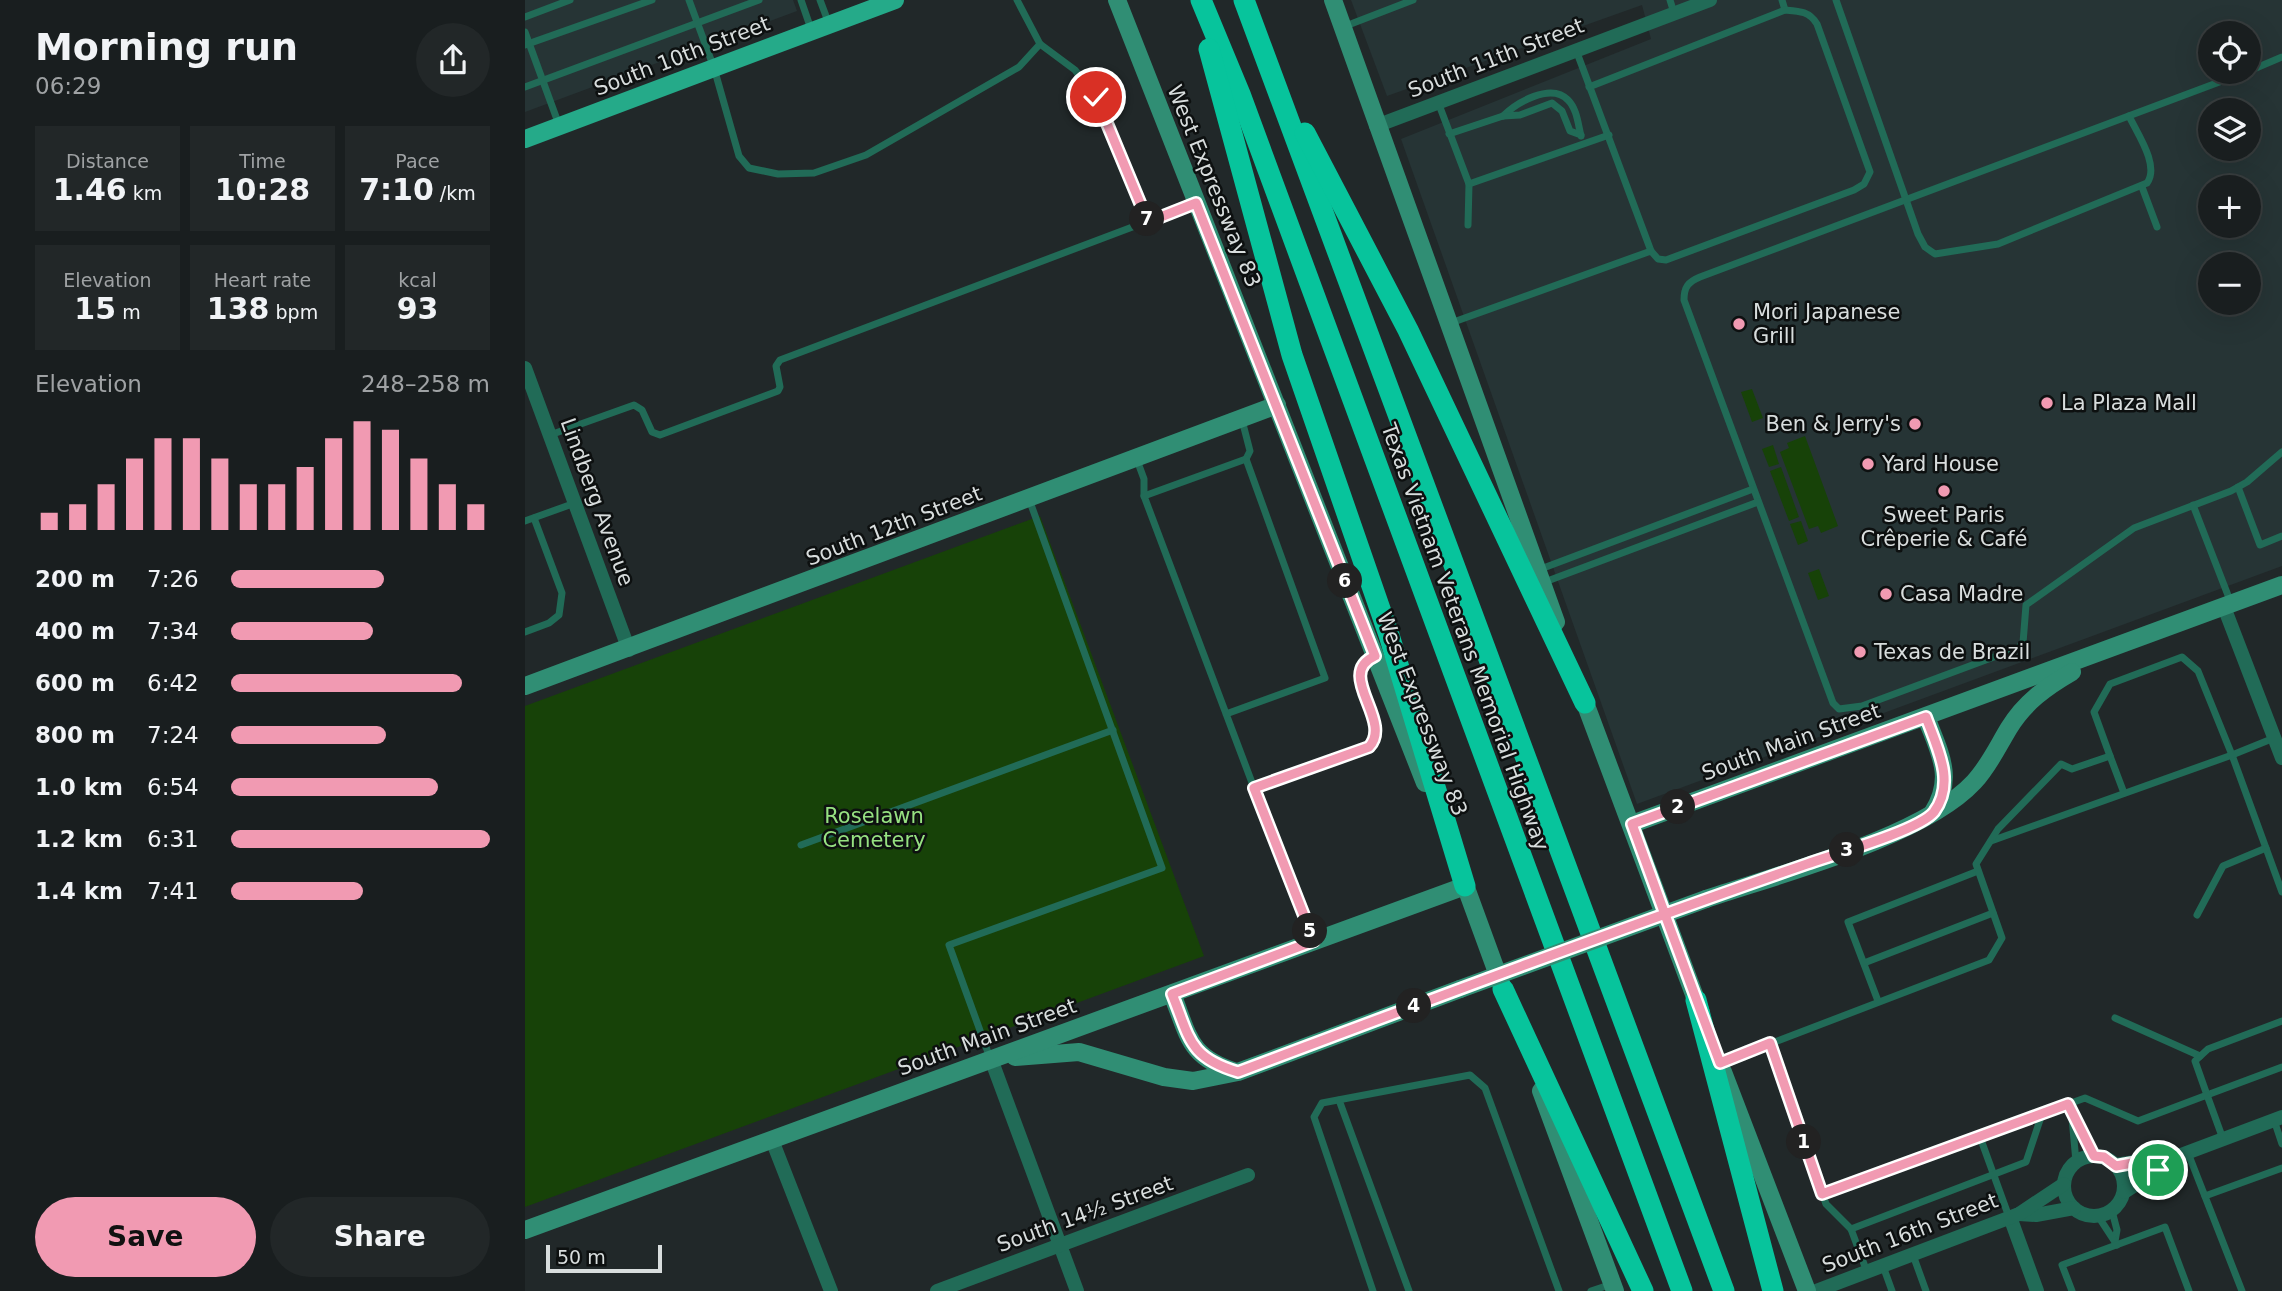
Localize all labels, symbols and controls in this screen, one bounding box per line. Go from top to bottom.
street label: South 10th Street [591,11,773,101]
street label: South 11th Street [1405,13,1587,103]
map controls [2198,21,2261,315]
button: locate [2198,21,2261,84]
button: share [416,23,490,97]
text: Morning run [35,25,298,69]
pin [1066,67,1126,127]
text: 06:29 [35,73,101,99]
icon: check [1077,78,1115,116]
street label: West Expressway 83 [1162,81,1266,291]
button: layers [2198,98,2261,161]
text: Distance [66,150,149,172]
text: Time [239,150,286,172]
text: Pace [395,150,440,172]
text: 1.46 [53,172,127,207]
text: 10:28 [215,172,310,207]
text: 7:10 [359,172,434,207]
button: + [2198,175,2261,238]
text: km [127,182,162,204]
text: /km [434,182,476,204]
pin: 7 [1129,202,1165,236]
text: 7 [1140,207,1153,229]
button: − [2198,252,2261,315]
text: Elevation [63,269,152,291]
text: Heart rate [214,269,311,291]
text: kcal [398,269,437,291]
text: 15 [74,291,116,326]
text: 138 [207,291,269,326]
text: 93 [397,291,438,326]
place label: Mori Japanese Grill [1753,300,1900,348]
text: m [116,301,141,323]
text: bpm [269,301,318,323]
marker: Mori Japanese Grill [1731,316,1747,332]
text: Elevation [35,371,142,397]
text: 248–258 m [361,371,490,397]
place label: La Plaza Mall [2061,391,2197,415]
marker: La Plaza Mall [2039,395,2055,411]
place label: Ben & Jerry's [1765,412,1901,436]
street label: Lindberg Avenue [556,415,638,589]
marker: Ben & Jerry's [1907,416,1923,432]
street label: Texas Vietnam Veterans Memorial Highway [1376,419,1554,854]
place label: Yard House [1881,452,1999,476]
marker: Yard House [1860,456,1876,472]
street label: South 12th Street [803,481,985,571]
marker: Sweet Paris Crêperie & Café [1936,483,1952,499]
place label: Sweet Paris Crêperie & Café [1861,503,2027,551]
pin: 6 [1327,564,1363,598]
text: 200 m [35,566,115,592]
text: 7:26 [147,566,199,592]
text: 6 [1338,569,1351,591]
place label: Casa Madre [1900,582,2023,606]
marker: Casa Madre [1878,586,1894,602]
street label: West Expressway 83 [1372,609,1472,819]
text: 400 m [35,618,115,644]
text: 7:34 [147,618,199,644]
place label: Texas de Brazil [1873,640,2030,664]
marker: Texas de Brazil [1852,644,1868,660]
text: 600 m [35,670,115,696]
text: 6:42 [147,670,199,696]
street label: South Main Street [1698,699,1884,785]
text: 800 m [35,722,115,748]
text: 7:24 [147,722,199,748]
text: 1.0 km [35,774,123,800]
text: 6:54 [147,774,199,800]
pin: 2 [1661,790,1695,824]
text: 2 [1671,795,1684,817]
park label: Roselawn Cemetery [822,804,926,852]
text: 1.2 km [35,826,123,852]
text: 6:31 [147,826,199,852]
pin: 3 [1829,832,1865,868]
text: 3 [1840,838,1853,860]
text: 1.4 km [35,878,123,904]
text: 7:41 [147,878,199,904]
pin: 5 [1293,914,1327,948]
text: 5 [1303,919,1316,941]
pin: 4 [1397,988,1431,1024]
street label: South Main Street [894,994,1080,1080]
text: 4 [1407,994,1420,1016]
pin: 1 [1787,1124,1821,1160]
text: 1 [1797,1130,1810,1152]
pin [2128,1140,2188,1200]
icon: arrive [2139,1151,2177,1189]
street label: South 14½ Street [994,1171,1176,1257]
street label: South 16th Street [1819,1188,2001,1278]
button: Save [35,1197,256,1277]
button: Share [270,1197,490,1277]
scale bar [546,1242,661,1274]
text: 50 m [557,1246,606,1268]

